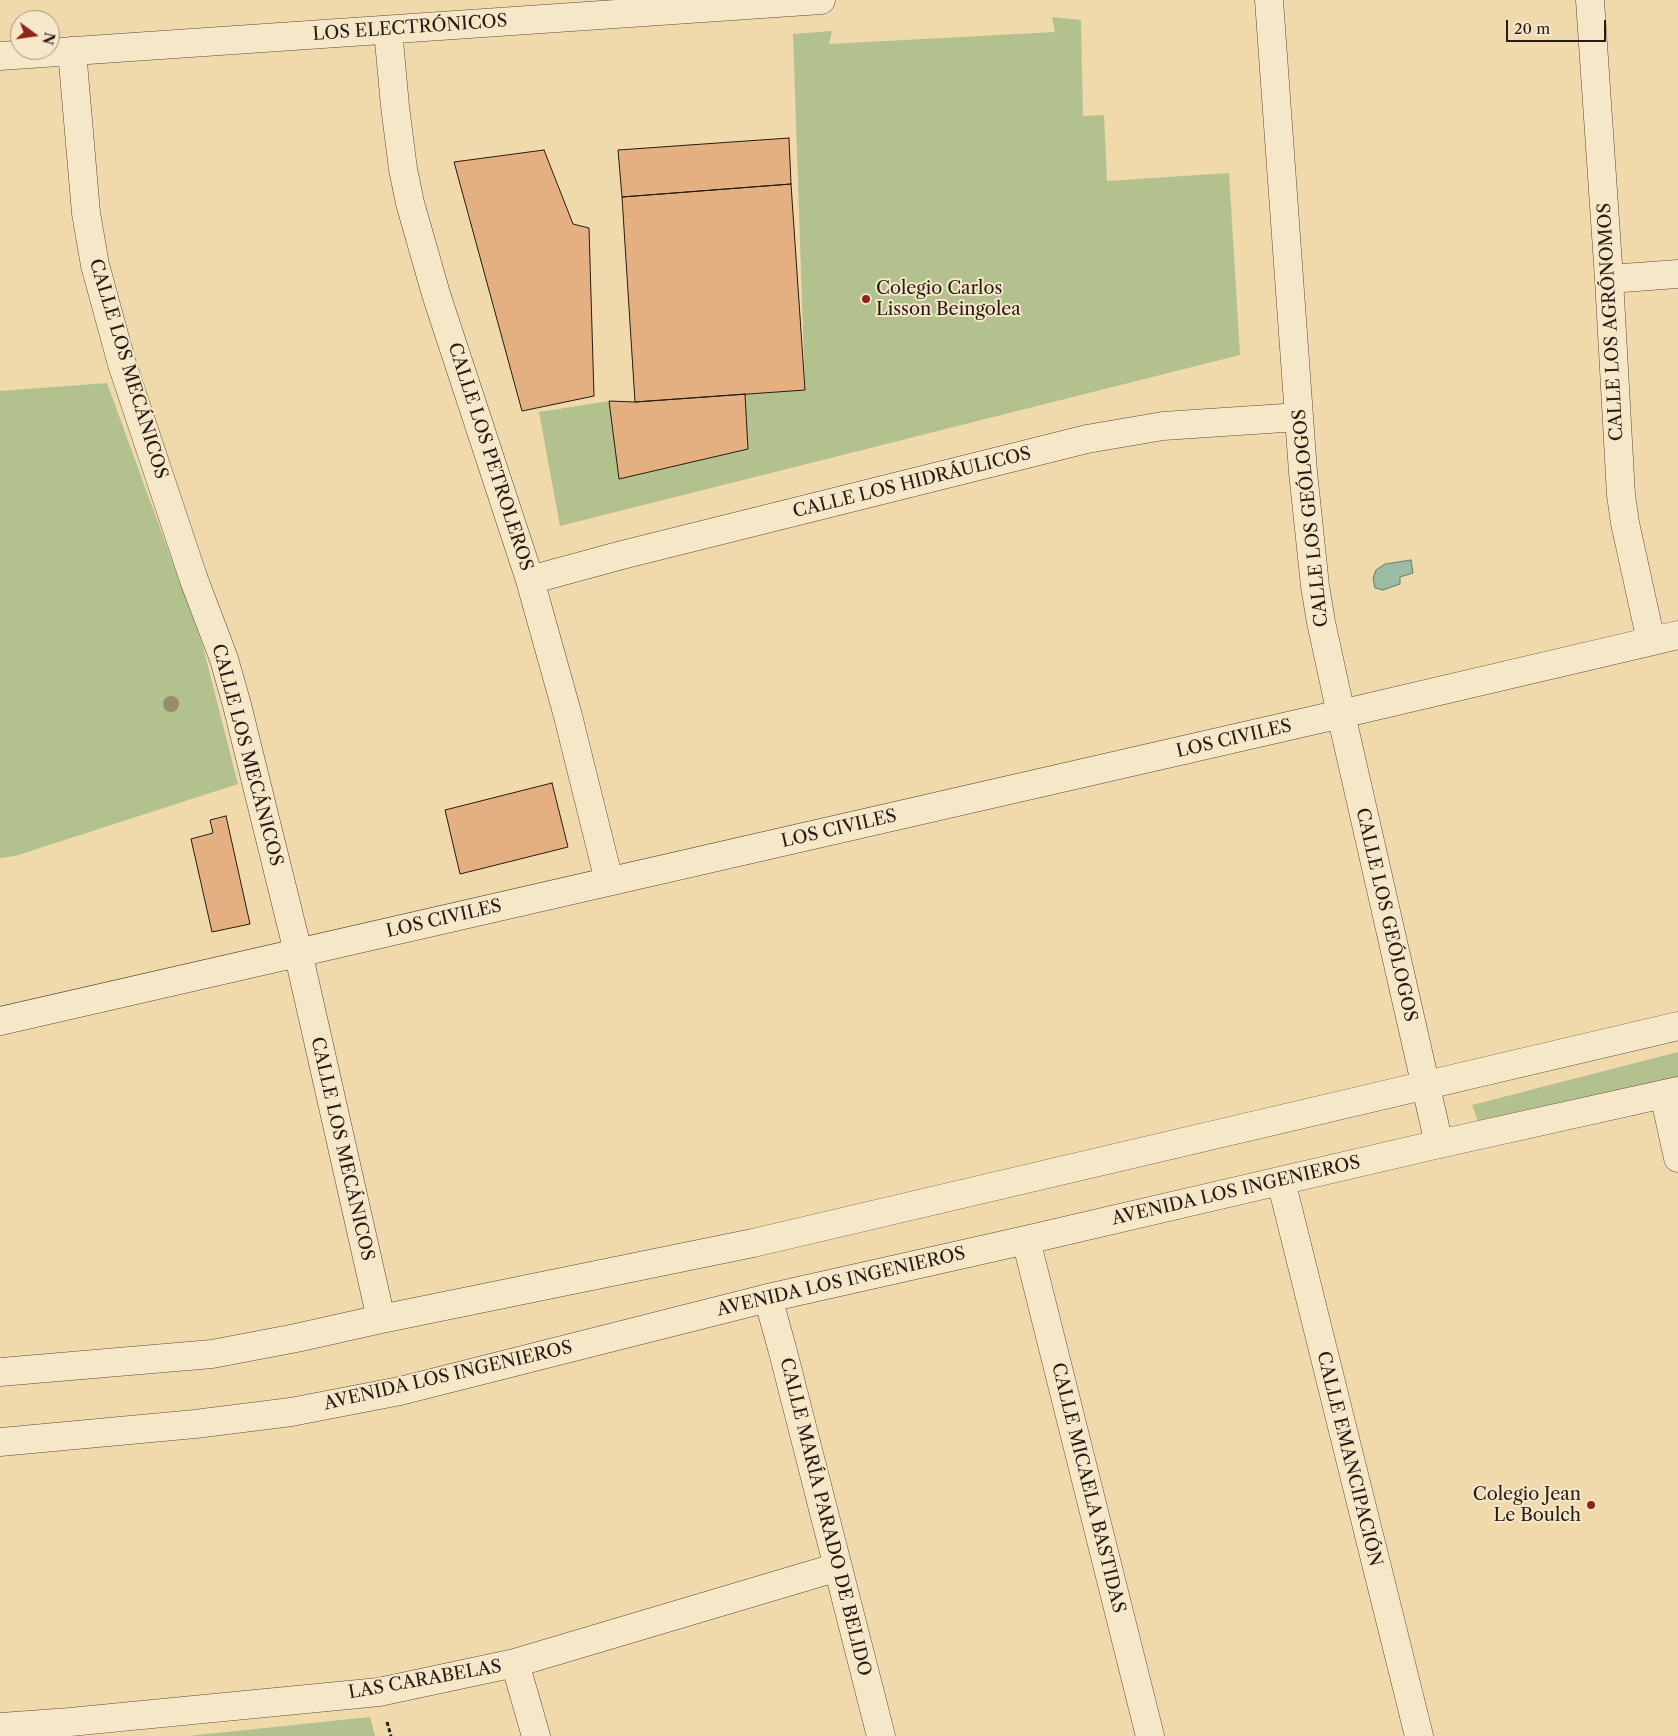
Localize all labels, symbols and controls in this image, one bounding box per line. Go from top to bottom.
north arrow [10,10,60,60]
street label: LOS ELECTRÓNICOS [312,10,508,46]
scale bar [1508,10,1608,42]
text: 20 m [1514,19,1550,38]
text: N [38,30,59,46]
street label: CALLE LOS AGRÓNOMOS [1594,202,1628,442]
street label: CALLE LOS MECÁNICOS [84,256,172,482]
place label: Colegio Carlos Lisson Beingolea [876,278,1021,320]
marker: Colegio Carlos Lisson Beingolea [860,293,872,305]
street label: CALLE LOS PETROLEROS [443,340,537,574]
street label: CALLE LOS GEÓLOGOS [1289,408,1333,628]
street label: CALLE LOS HIDRÁULICOS [791,443,1033,523]
street label: CALLE LOS MECÁNICOS [207,641,287,869]
street label: LOS CIVILES [1174,715,1294,763]
street label: LOS CIVILES [779,805,899,853]
street label: CALLE LOS GEÓLOGOS [1351,806,1421,1024]
street label: LOS CIVILES [384,895,504,943]
street label: CALLE LOS MECÁNICOS [306,1035,378,1263]
street label: AVENIDA LOS INGENIEROS [1110,1152,1362,1230]
street label: AVENIDA LOS INGENIEROS [715,1243,967,1321]
street label: AVENIDA LOS INGENIEROS [322,1337,574,1415]
street label: CALLE EMANCIPACIÓN [1312,1349,1386,1569]
street label: CALLE MARÍA PARADO DE BELIDO [775,1356,875,1678]
street label: CALLE MICAELA BASTIDAS [1046,1361,1130,1615]
place label: Colegio Jean Le Boulch [1473,1484,1581,1526]
marker: Colegio Jean Le Boulch [1585,1499,1597,1511]
street label: LAS CARABELAS [347,1656,503,1704]

